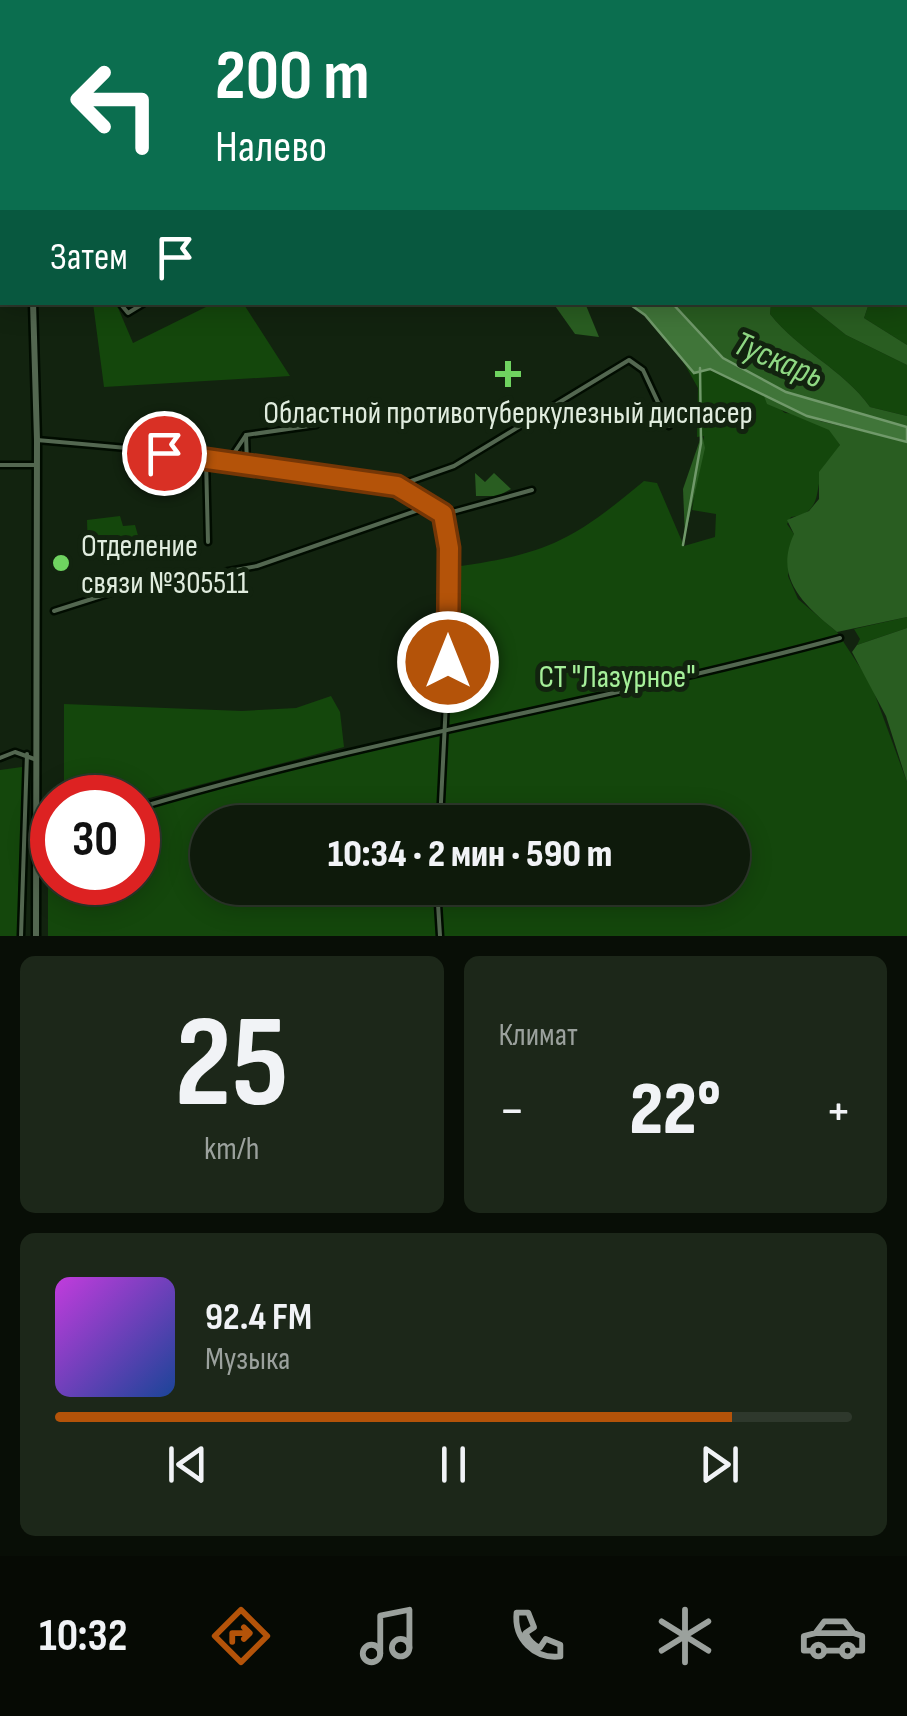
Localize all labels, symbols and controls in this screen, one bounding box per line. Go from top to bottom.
text: 200 m [215,35,370,119]
icon: left [50,40,180,170]
text: Налево [215,120,327,175]
icon: arrive [148,230,203,285]
text: Затем [50,235,128,280]
water label: Тускарь [727,322,830,398]
marker: Областной противотуберкулезный диспасер [495,361,521,387]
place label: Областной противотуберкулезный диспасер [263,394,753,433]
pin [122,411,207,496]
icon: arrive [137,426,192,481]
place label: Отделение связи №305511 [81,527,249,603]
marker: Отделение связи №305511 [50,552,72,574]
position arrow [396,610,500,714]
park label: СТ "Лазурное" [538,658,696,697]
speed limit sign: 30 [30,775,160,905]
text: 10:34 · 2 мин · 590 m [328,832,612,877]
text: 25 [175,987,289,1143]
text: Климат [499,1016,578,1055]
text: 22° [629,1065,721,1156]
text: − [499,1078,525,1145]
text: + [825,1078,852,1145]
text: km/h [204,1130,259,1169]
text: 92.4 FM [205,1295,312,1340]
text: Музыка [205,1340,290,1379]
icon: previous [160,1437,215,1492]
icon: pause [426,1437,481,1492]
icon: next [692,1437,747,1492]
icon: directions [206,1601,276,1671]
icon: music [354,1601,424,1671]
icon: phone [502,1601,572,1671]
icon: climate [650,1601,720,1671]
icon: car [798,1601,868,1671]
text: 10:32 [39,1609,127,1664]

